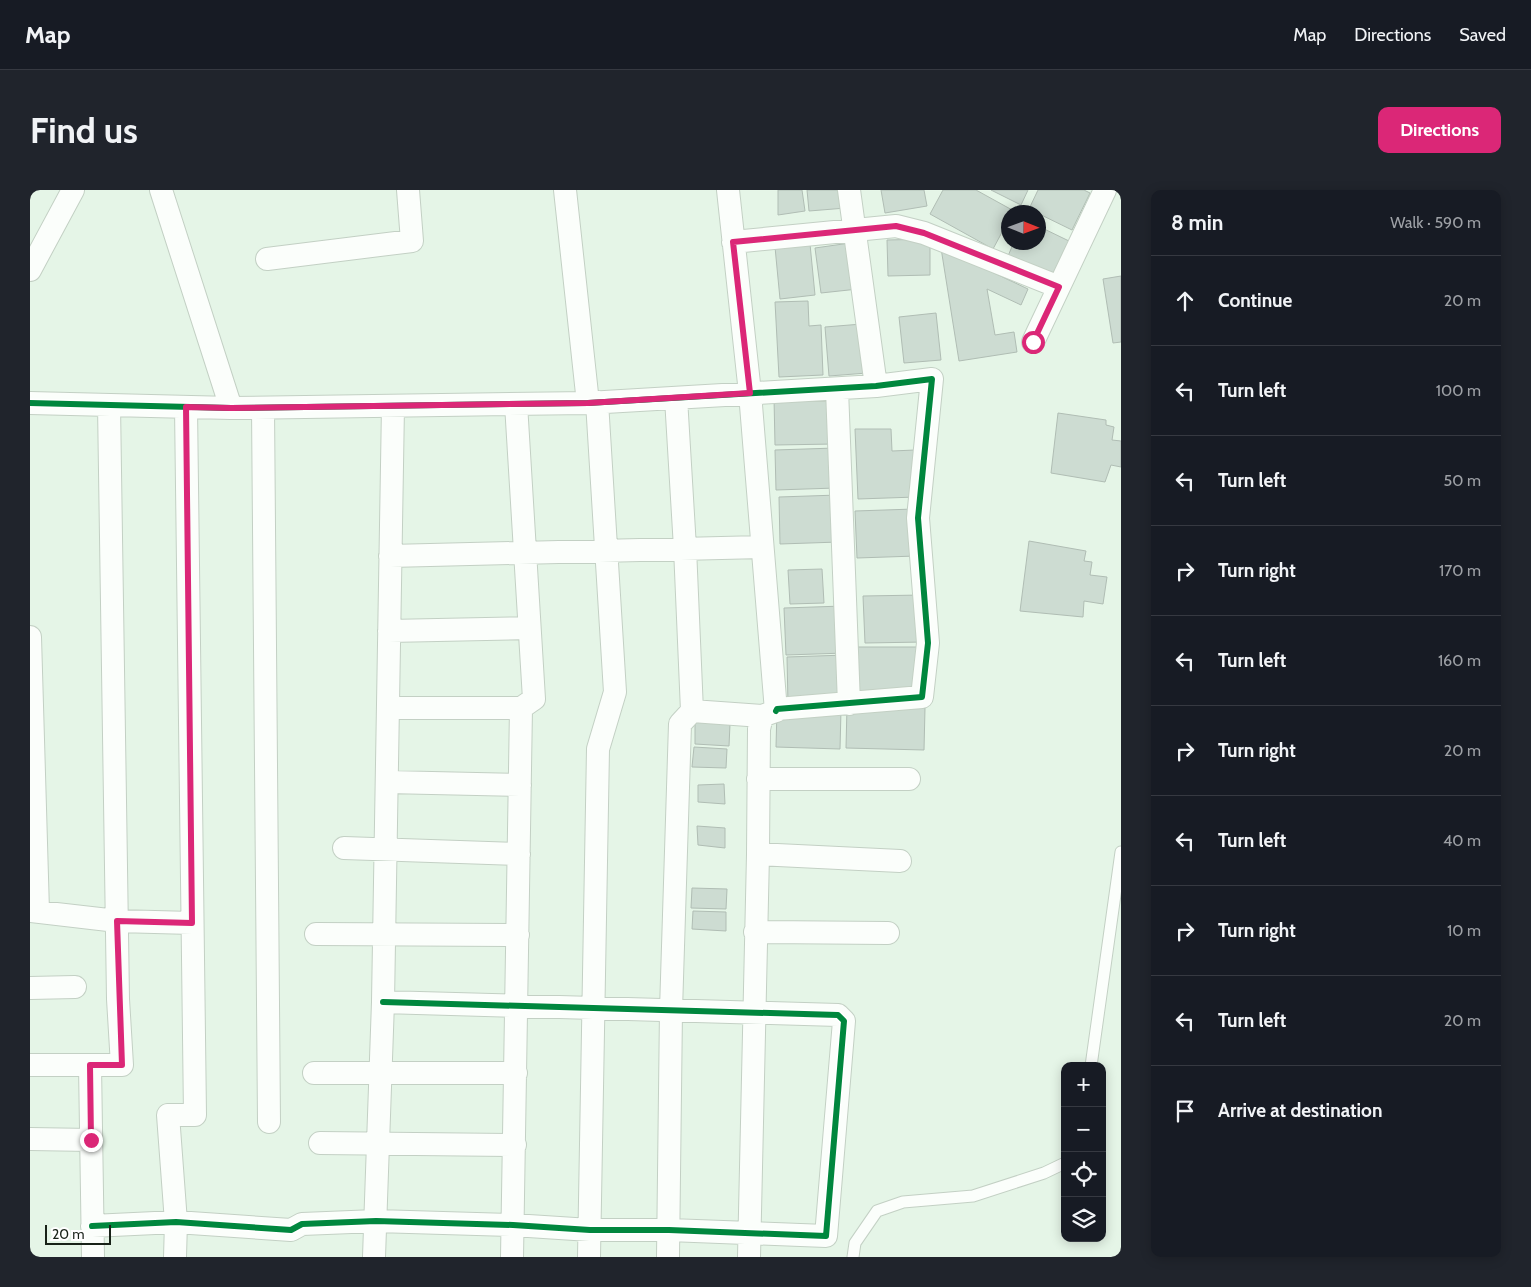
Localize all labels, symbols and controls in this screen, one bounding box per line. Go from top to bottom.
text: Map [25,20,71,49]
text: Map [1293,24,1326,46]
text: Directions [1354,24,1431,46]
text: Saved [1459,24,1506,46]
button: Directions [1378,107,1501,153]
text: Find us [30,109,138,152]
north arrow [1001,205,1046,250]
text: 8 min [1171,210,1223,235]
text: Walk · 590 m [1390,213,1481,232]
icon: ahead [1171,287,1199,315]
text: Continue [1218,289,1292,312]
text: 20 m [1444,291,1481,310]
route start [1022,331,1045,354]
icon: left [1171,377,1199,405]
text: Turn left [1218,379,1286,402]
text: 100 m [1436,381,1481,400]
icon: left [1171,467,1199,495]
text: Turn left [1218,469,1286,492]
text: 50 m [1444,471,1481,490]
icon: right [1171,557,1199,585]
text: Turn right [1218,559,1296,582]
text: 170 m [1439,561,1481,580]
icon: left [1171,647,1199,675]
text: Turn left [1218,649,1286,672]
text: 160 m [1438,651,1481,670]
icon: right [1171,737,1199,765]
text: Turn right [1218,739,1296,762]
text: 20 m [1444,741,1481,760]
icon: left [1171,827,1199,855]
text: Turn left [1218,829,1286,852]
text: 40 m [1443,831,1481,850]
icon: right [1171,917,1199,945]
text: Turn right [1218,919,1296,942]
text: 10 m [1447,921,1481,940]
icon: left [1171,1007,1199,1035]
text: Turn left [1218,1009,1286,1032]
text: 20 m [1444,1011,1481,1030]
map controls [1061,1062,1106,1242]
button: + [1061,1062,1106,1107]
icon: arrive [1171,1097,1199,1125]
text: Arrive at destination [1218,1099,1382,1122]
button: − [1061,1107,1106,1152]
route end [80,1129,103,1152]
button: locate [1061,1152,1106,1197]
button: layers [1061,1197,1106,1242]
scale bar [45,1222,111,1245]
text: 20 m [52,1225,85,1243]

